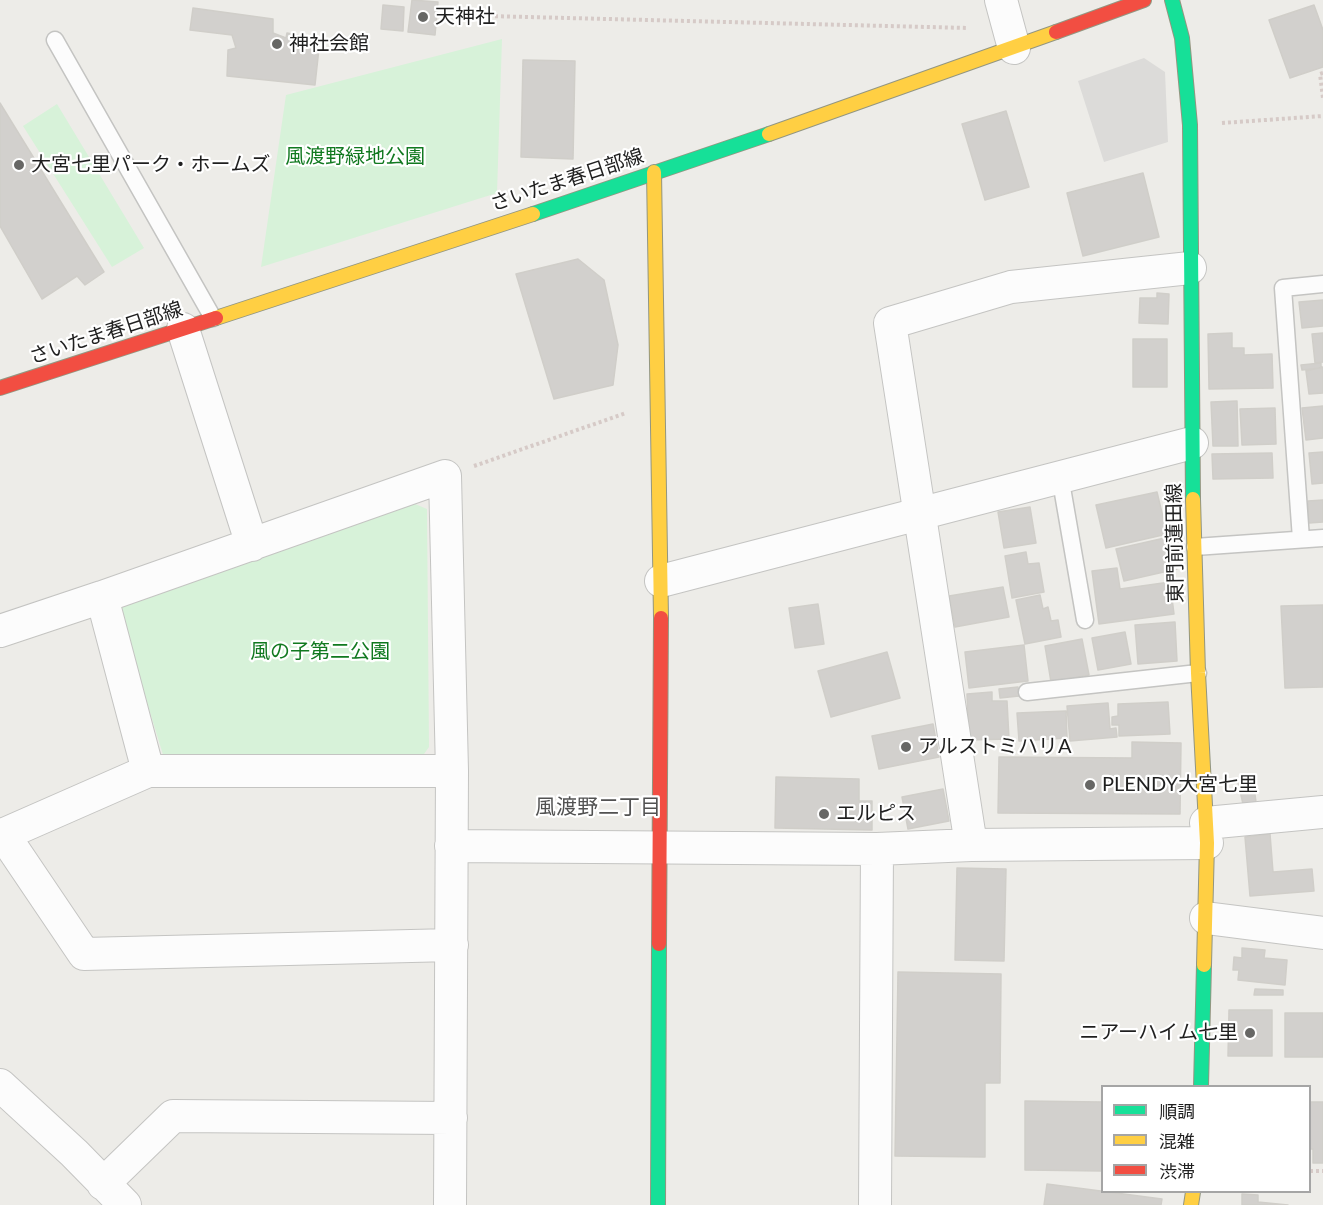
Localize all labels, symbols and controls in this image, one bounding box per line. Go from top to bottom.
place label: 天神社 [435,5,495,29]
marker: 天神社 [416,10,430,24]
place label: 神社会館 [289,32,369,56]
marker: 神社会館 [270,37,284,51]
street label: さいたま春日部線 [487,144,647,216]
park label: 風渡野緑地公園 [285,145,425,169]
place label: 大宮七里パーク・ホームズ [31,153,271,177]
marker: 大宮七里パーク・ホームズ [12,158,26,172]
street label: さいたま春日部線 [26,297,186,369]
street label: 東門前蓮田線 [1162,483,1188,603]
park label: 風の子第二公園 [250,640,390,664]
place label: アルストミハリA [918,735,1072,759]
marker: アルストミハリA [899,740,913,754]
place label: PLENDY大宮七里 [1102,773,1258,797]
marker: PLENDY大宮七里 [1083,778,1097,792]
district label: 風渡野二丁目 [535,794,661,820]
place label: エルピス [836,802,916,826]
marker: エルピス [817,807,831,821]
place label: ニアーハイム七里 [1079,1021,1238,1045]
marker: ニアーハイム七里 [1243,1026,1257,1040]
legend [1101,1085,1311,1193]
text: 順調 [1159,1100,1195,1122]
text: 混雑 [1159,1130,1195,1152]
text: 渋滞 [1159,1160,1195,1182]

